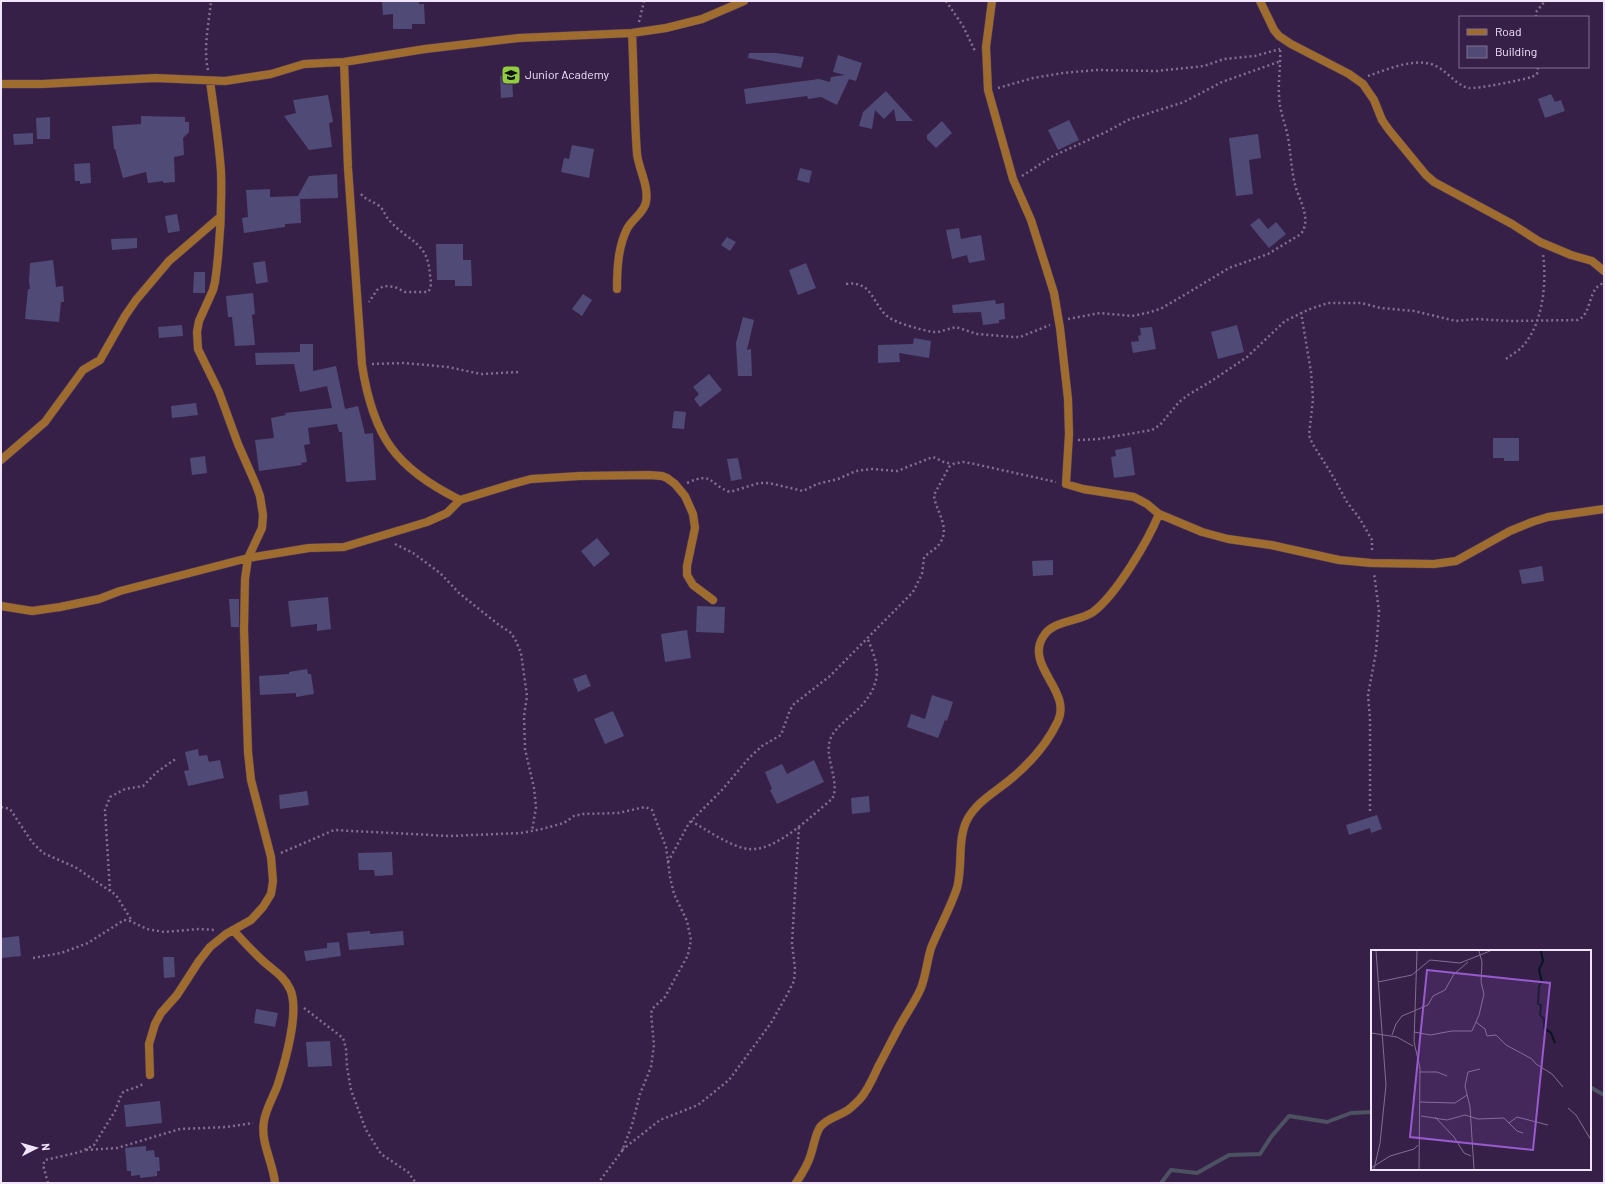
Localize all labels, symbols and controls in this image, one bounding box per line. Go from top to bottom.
legend [1459,16,1589,68]
text: Road [1495,24,1522,38]
text: Building [1495,44,1537,58]
school or university icon: Junior Academy [500,64,522,86]
place label: Junior Academy [525,67,609,81]
inset map [1371,950,1591,1170]
north arrow [16,1128,56,1168]
text: N [40,1143,53,1151]

